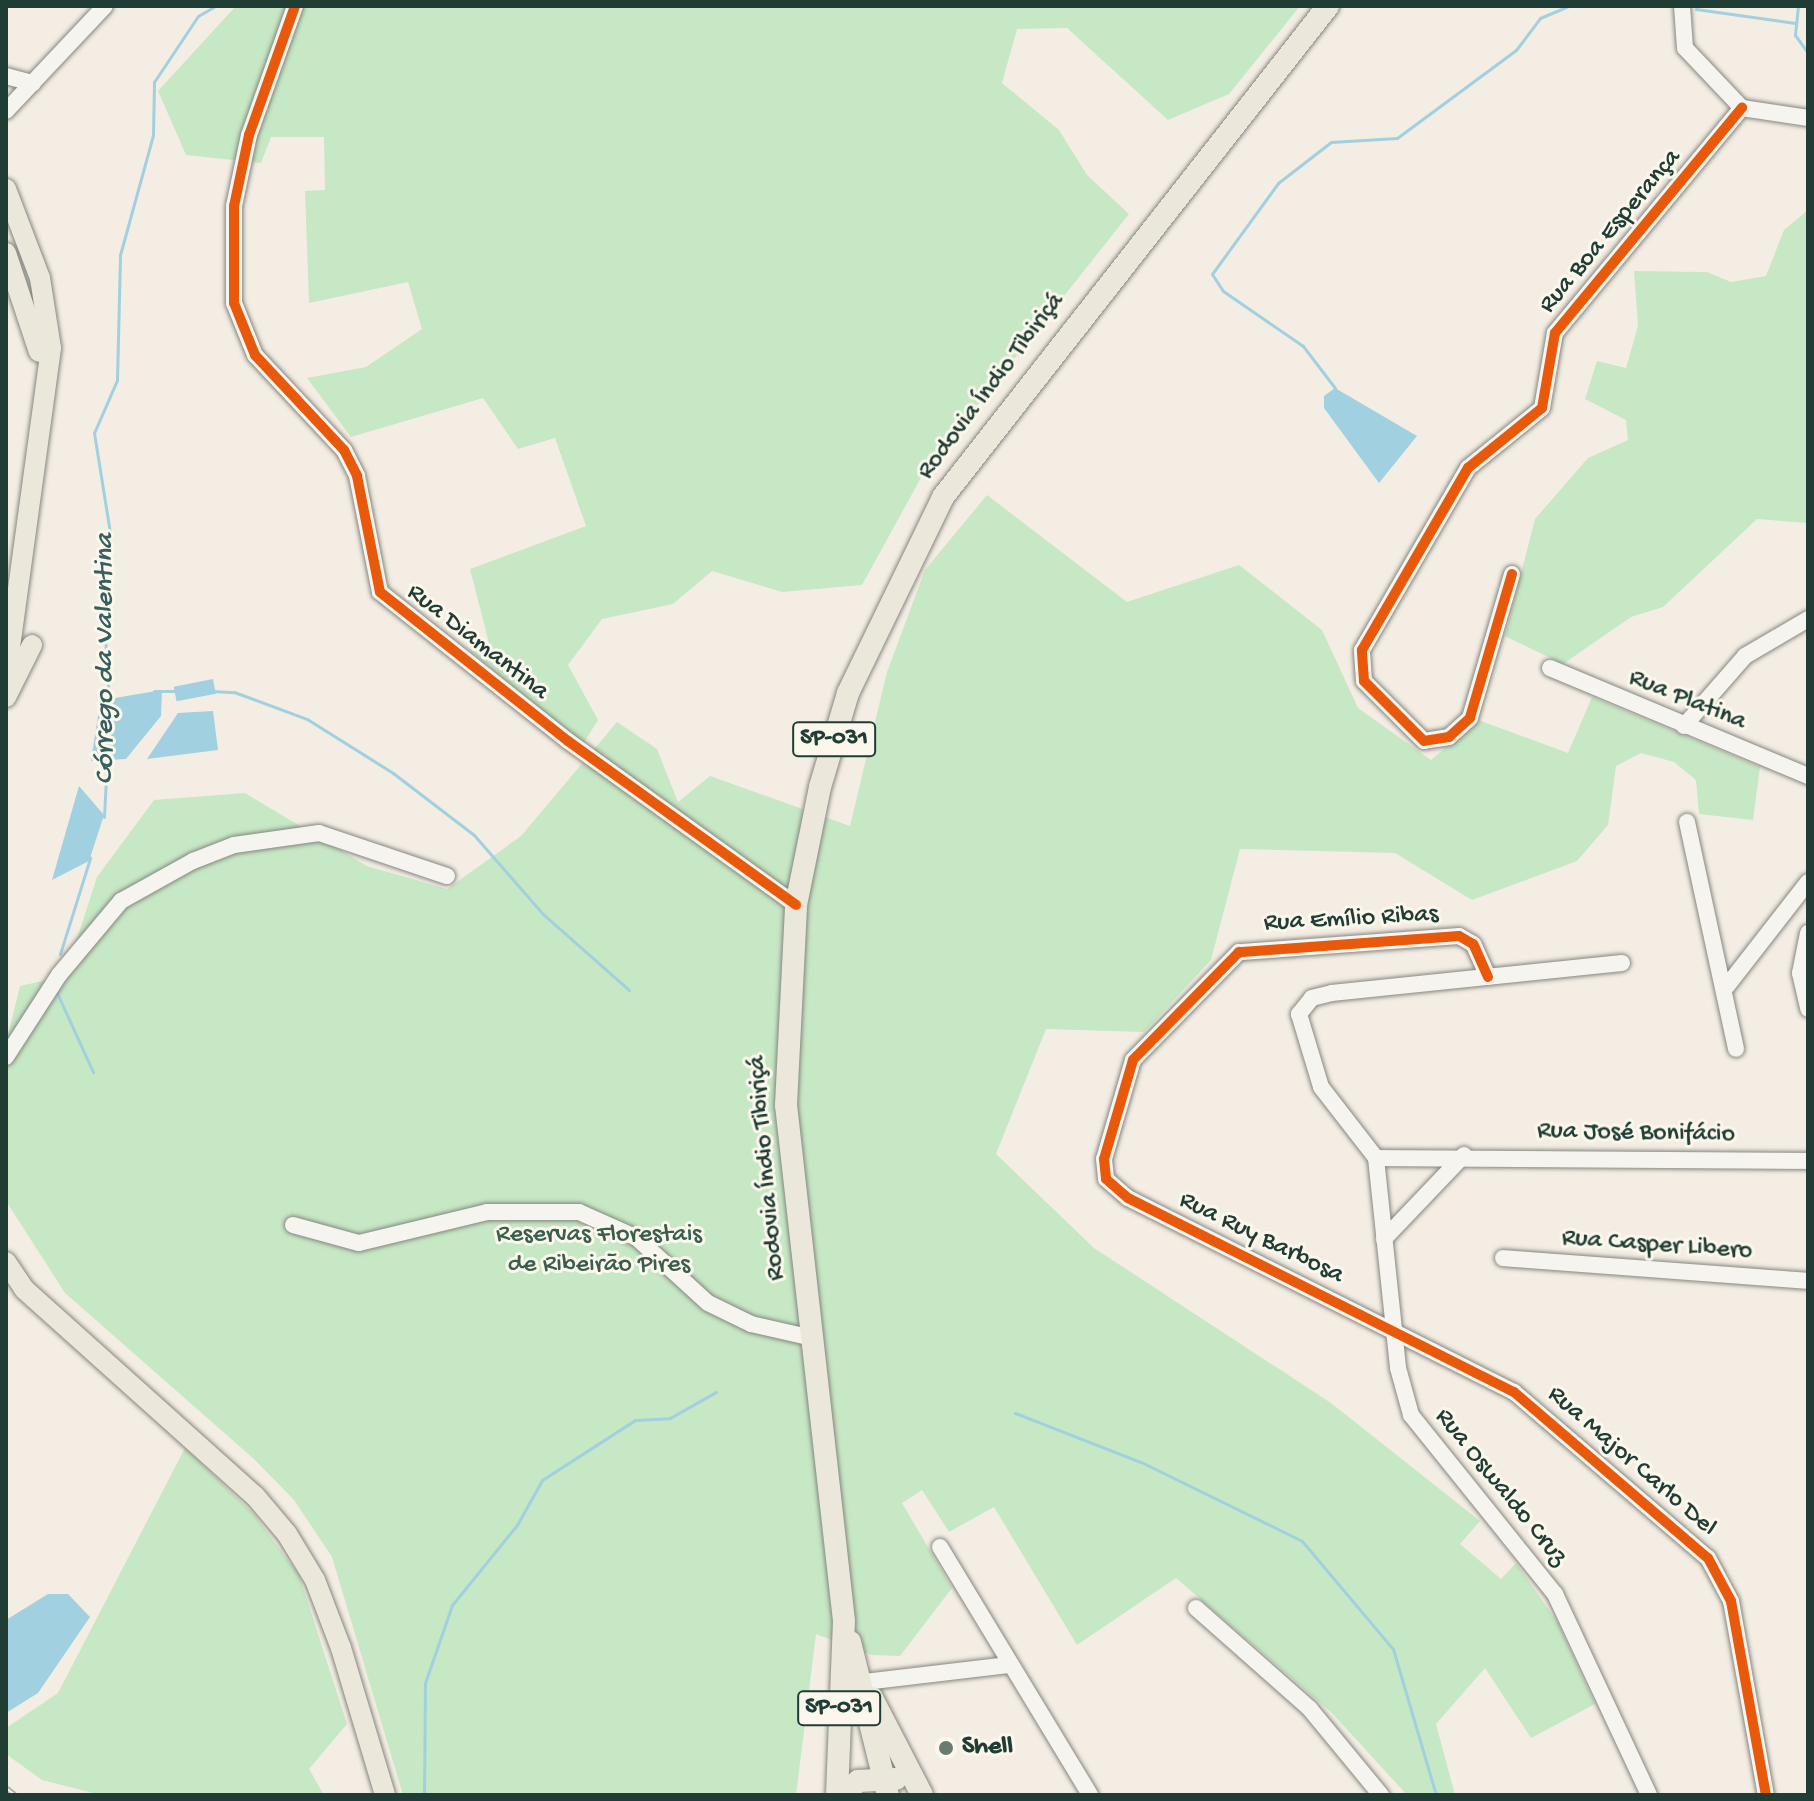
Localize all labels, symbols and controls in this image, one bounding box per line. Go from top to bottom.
street label: Rua Boa Esperança [1533,143,1689,321]
street label: Rodovia Índio Tibiriçá [912,287,1072,487]
water label: Córrego da Valentina [89,533,123,785]
street label: Rua Diamantina [400,578,554,708]
street label: Rua Platina [1624,663,1750,739]
road number: SP-031 [792,719,876,759]
street label: Rua Emílio Ribas [1263,900,1439,940]
street label: Rodovia Índio Tibiriçá [743,1054,793,1282]
street label: Rua José Bonifácio [1537,1117,1735,1151]
street label: Rua Ruy Barbosa [1174,1186,1348,1292]
park label: Reservas Florestais de Ribeirão Pires [496,1220,702,1282]
street label: Rua Casper Libero [1561,1224,1753,1268]
street label: Rua Major Carlo Del [1540,1380,1722,1544]
street label: Rua Oswaldo Cruz [1427,1403,1573,1573]
road number: SP-031 [797,1688,881,1728]
place label: Shell [962,1732,1013,1764]
marker: Shell [937,1739,955,1757]

